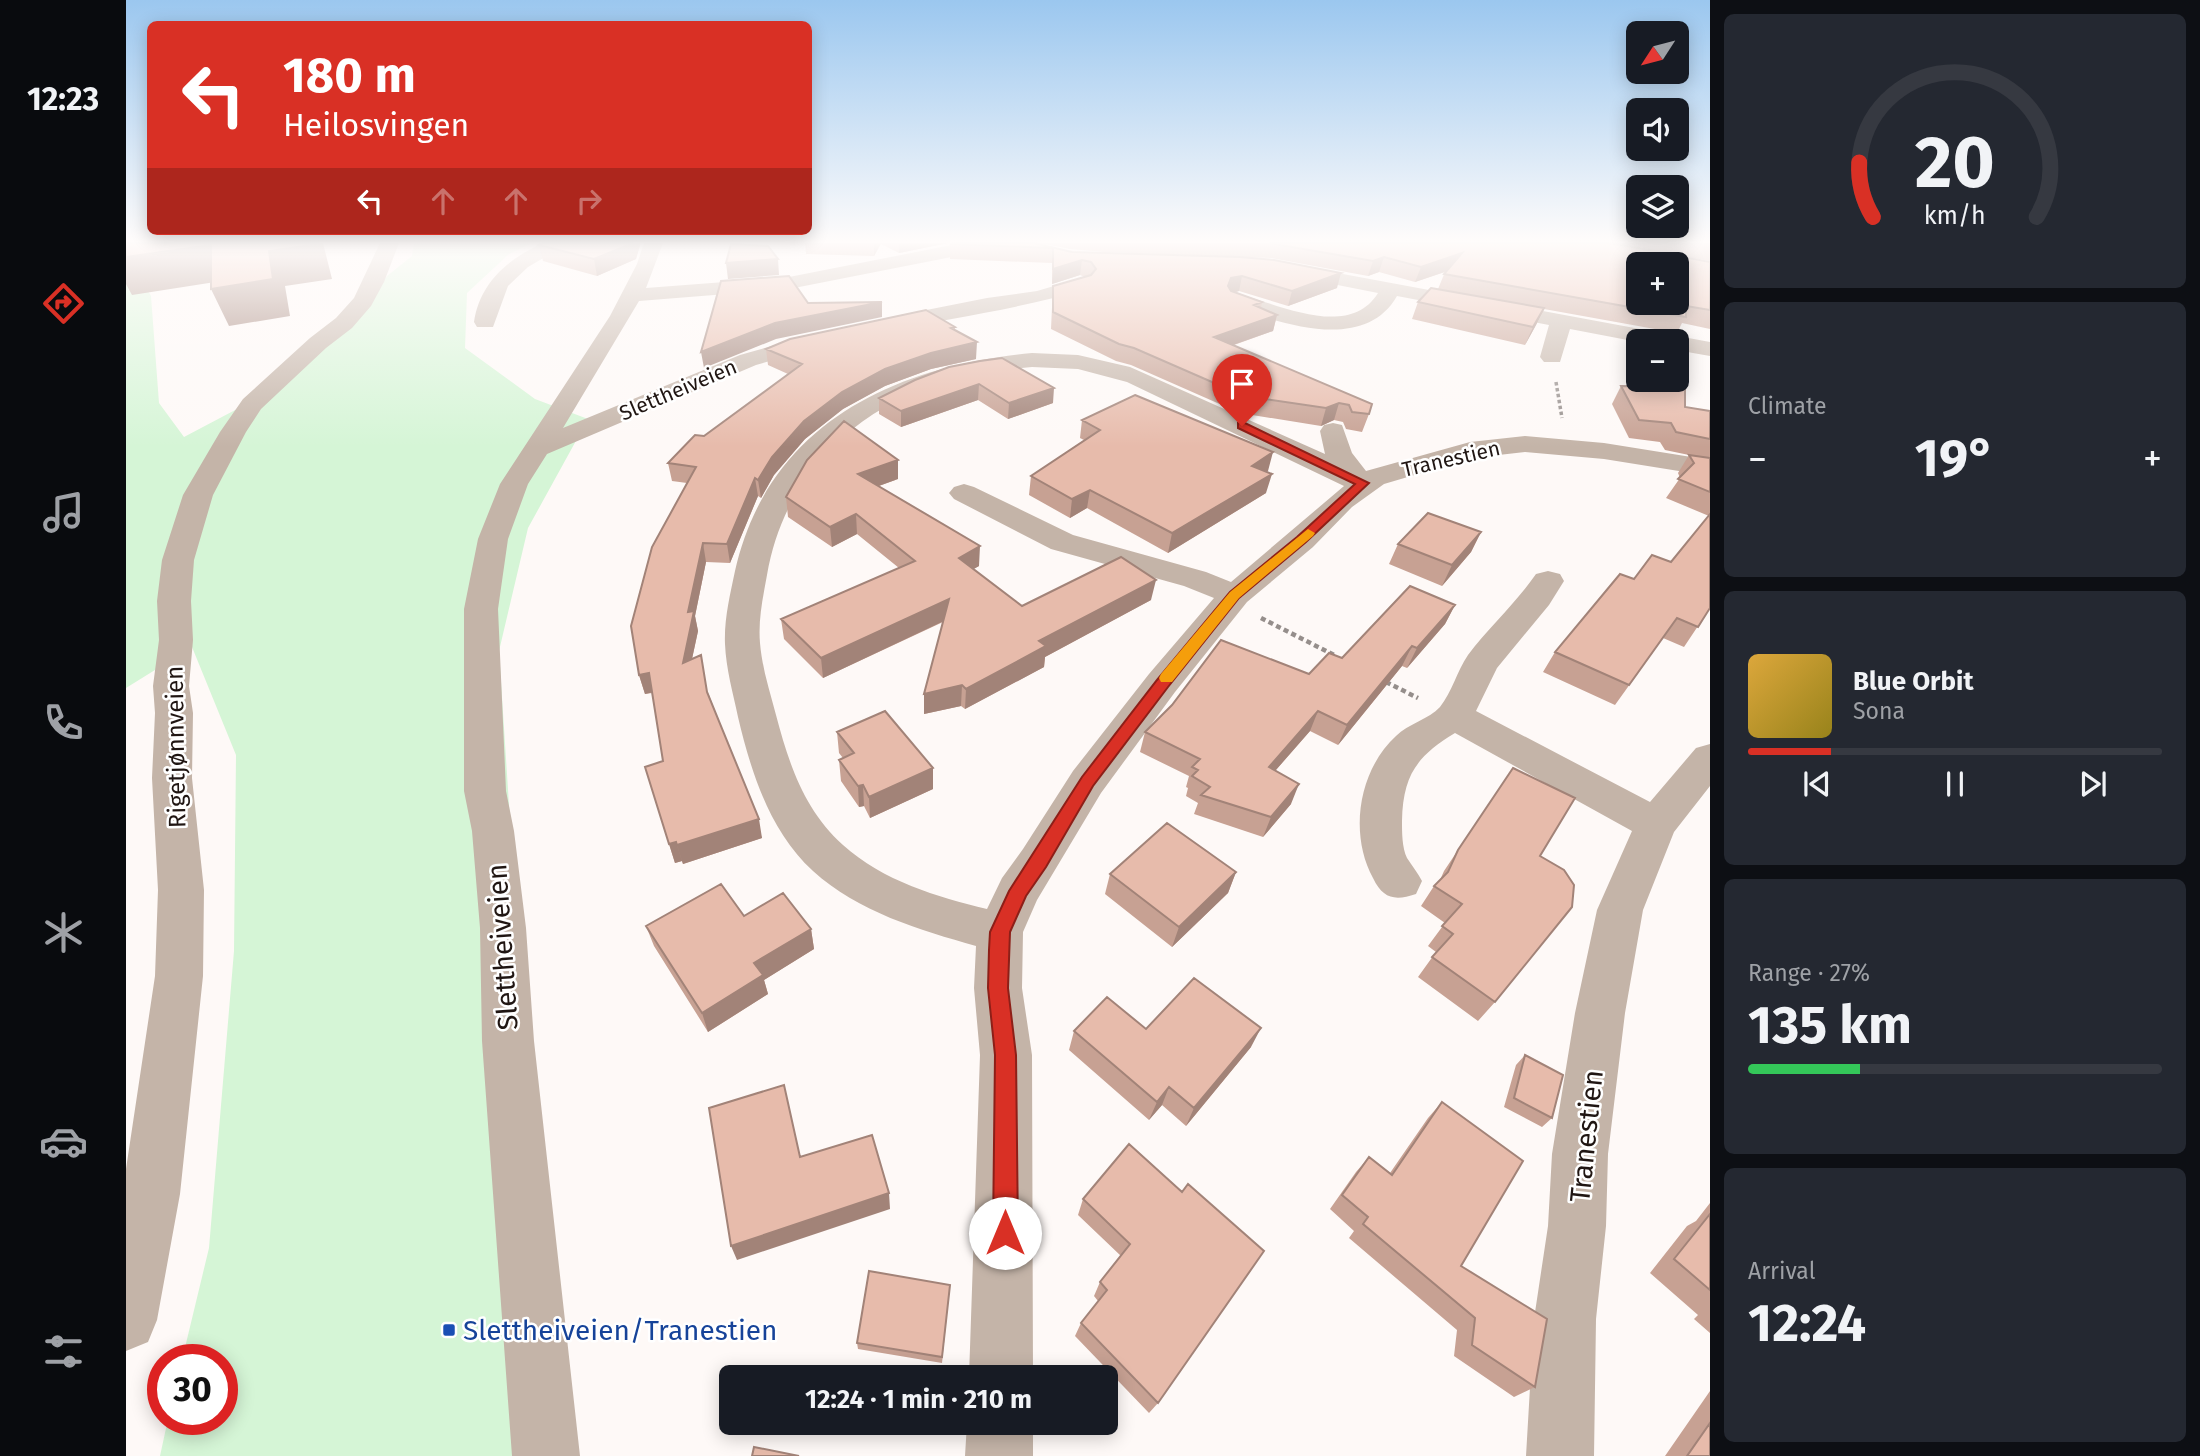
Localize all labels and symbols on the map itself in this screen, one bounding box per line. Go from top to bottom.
north arrow [1626,21,1689,84]
street label: Slettheiveien [615,354,741,426]
pin [1212,354,1272,426]
street label: Tranestien [1399,435,1503,483]
street label: Rigetjønnveien [161,666,191,828]
street label: Slettheiveien [480,863,525,1031]
street label: Tranestien [1563,1068,1610,1204]
position arrow [968,1196,1042,1270]
place label: Slettheiveien/Tranestien [463,1314,778,1347]
marker: Slettheiveien/Tranestien [441,1322,457,1338]
speed limit sign: 30 [147,1344,238,1435]

